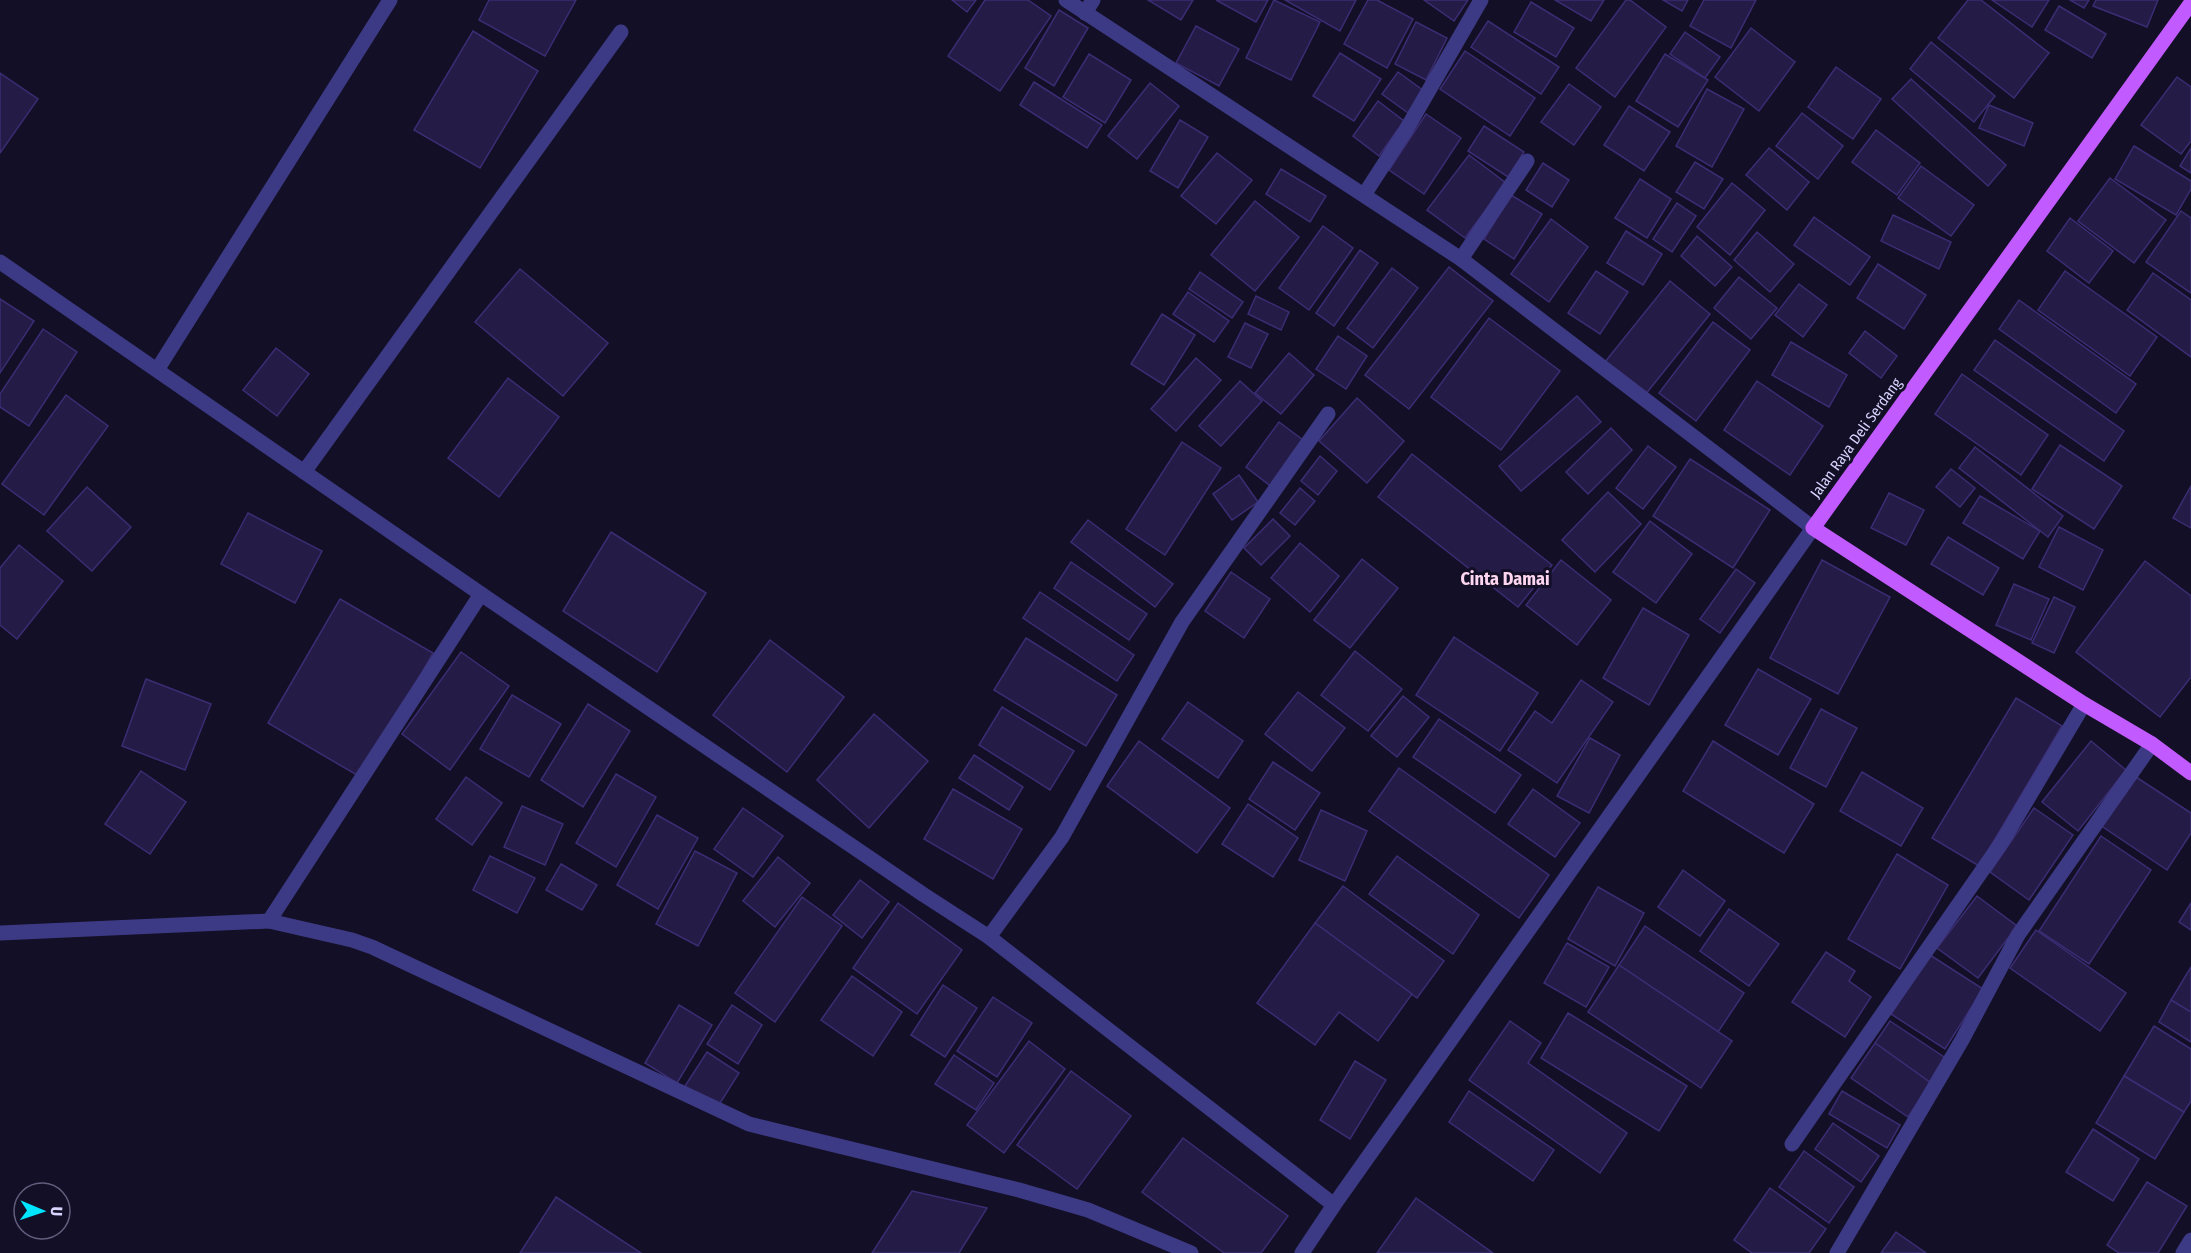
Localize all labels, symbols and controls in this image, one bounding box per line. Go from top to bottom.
street label: Jalan Raya Deli Serdang [1806,375,1906,501]
district label: Cinta Damai [1460,568,1550,590]
north arrow [12,1181,72,1241]
text: U [47,1206,66,1217]

